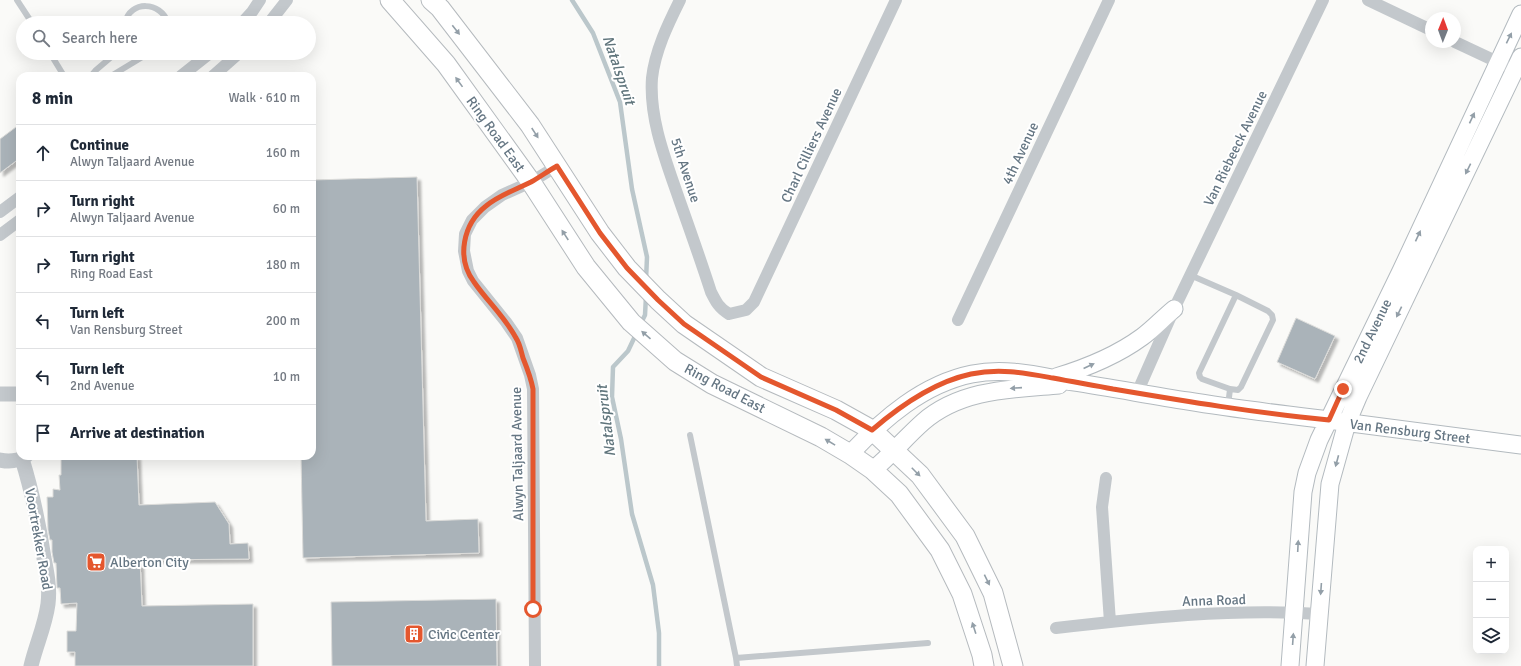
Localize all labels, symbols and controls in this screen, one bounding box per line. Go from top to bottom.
north arrow [1425,12,1461,48]
search box [16,16,316,60]
one-way arrow [452,24,461,35]
icon: search [30,27,52,49]
text: Search here [62,29,138,47]
water label: Natalspruit [599,33,640,109]
one-way arrow [1506,33,1512,44]
one-way arrow [455,77,463,87]
street label: Charl Cilliers Avenue [777,85,846,205]
text: 8 min [32,88,73,109]
street label: Van Riebeeck Avenue [1200,88,1271,209]
text: Walk · 610 m [229,90,300,106]
street label: Ring Road East [462,93,529,175]
one-way arrow [1469,112,1475,123]
street label: 4th Avenue [999,119,1042,187]
one-way arrow [531,128,539,138]
text: Continue [70,136,129,154]
street label: 5th Avenue [667,136,704,205]
icon: ahead [32,142,54,164]
text: 160 m [266,145,300,161]
text: Alwyn Taljaard Avenue [70,154,195,170]
one-way arrow [1465,163,1471,175]
text: Turn right [70,192,135,210]
icon: right [32,198,54,220]
text: 60 m [273,201,300,217]
text: Alwyn Taljaard Avenue [70,210,195,226]
one-way arrow [561,230,569,240]
one-way arrow [1415,230,1421,241]
text: Turn right [70,248,135,266]
icon: right [32,254,54,276]
text: 180 m [266,257,300,273]
text: Ring Road East [70,266,153,282]
street label: 2nd Avenue [1350,296,1395,366]
text: Turn left [70,304,124,322]
one-way arrow [1396,307,1402,318]
icon: left [32,310,54,332]
text: 200 m [266,313,300,329]
text: Van Rensburg Street [70,322,183,338]
one-way arrow [641,331,651,340]
text: Turn left [70,360,124,378]
street label: Ring Road East [681,360,768,417]
one-way arrow [1083,363,1095,369]
icon: left [32,366,54,388]
text: 10 m [273,369,300,385]
text: 2nd Avenue [70,378,135,394]
route end [1334,380,1352,398]
water label: Natalspruit [592,382,619,458]
one-way arrow [1010,385,1022,392]
street label: Alwyn Taljaard Avenue [508,387,527,521]
street label: Van Rensburg Street [1349,416,1471,447]
icon: arrive [32,422,54,444]
text: Arrive at destination [70,424,205,442]
one-way arrow [825,438,835,446]
one-way arrow [1333,454,1339,467]
one-way arrow [911,467,921,477]
street label: Voortrekker Road [21,487,56,591]
one-way arrow [1295,540,1302,552]
map controls [1473,546,1509,654]
button: + [1473,546,1509,582]
supermarket icon: Alberton City [85,551,107,573]
place label: Alberton City [110,554,189,571]
one-way arrow [984,574,990,586]
button: − [1473,582,1509,618]
one-way arrow [1318,583,1324,595]
street label: Anna Road [1182,591,1246,610]
route start [524,600,542,618]
button: layers [1473,618,1509,654]
one-way arrow [970,622,976,634]
building icon: Civic Center [403,623,425,645]
place label: Civic Center [428,626,501,643]
one-way arrow [1289,633,1296,645]

